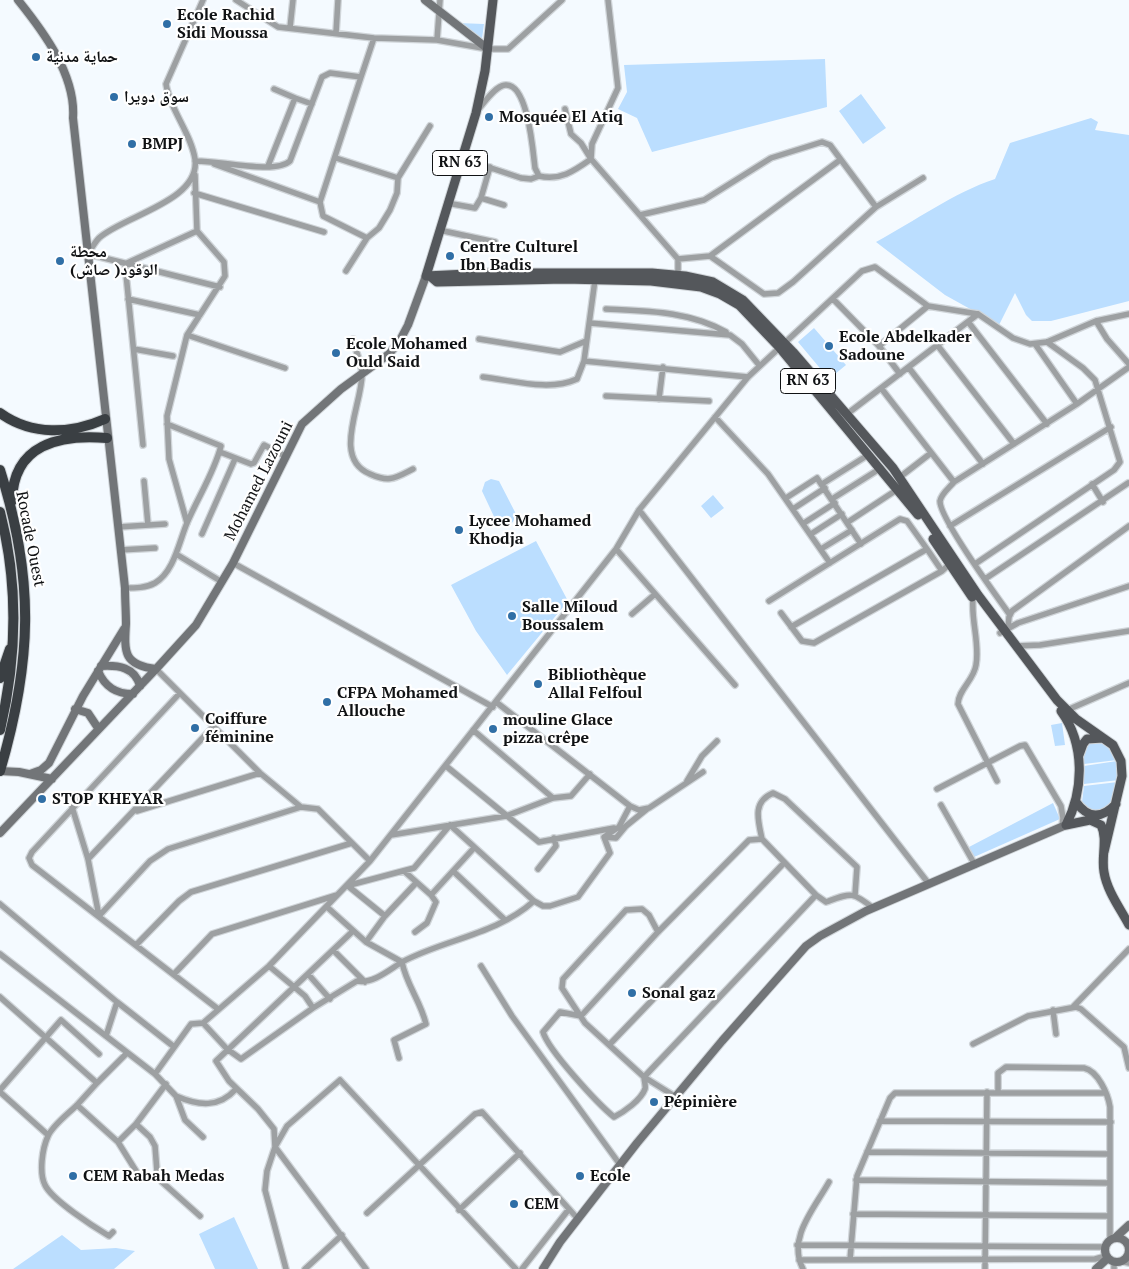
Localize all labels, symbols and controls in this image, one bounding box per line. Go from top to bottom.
place label: Ecole Rachid Sidi Moussa [177,5,275,43]
marker: Ecole Rachid Sidi Moussa [161,18,173,30]
place label: حماية مدنية [46,47,118,67]
marker: حماية مدنية [30,51,42,63]
place label: سوق دويرا [124,87,189,107]
marker: سوق دويرا [108,91,120,103]
place label: Mosquée El Atiq [499,107,623,127]
marker: Mosquée El Atiq [483,111,495,123]
place label: BMPJ [142,134,183,154]
marker: BMPJ [126,138,138,150]
road number: RN 63 [432,150,488,176]
place label: Centre Culturel Ibn Badis [460,237,578,275]
place label: محطة الوقود( صاش) [70,242,158,280]
marker: Centre Culturel Ibn Badis [444,250,456,262]
marker: محطة الوقود( صاش) [54,255,66,267]
place label: Ecole Abdelkader Sadoune [839,327,972,365]
place label: Ecole Mohamed Ould Said [346,334,467,372]
marker: Ecole Abdelkader Sadoune [823,340,835,352]
marker: Ecole Mohamed Ould Said [330,347,342,359]
road number: RN 63 [780,368,836,394]
street label: Mohamed Lazouni [221,418,297,544]
street label: Rocade Ouest [11,490,49,588]
place label: Lycee Mohamed Khodja [469,511,591,549]
marker: Lycee Mohamed Khodja [453,524,465,536]
place label: Salle Miloud Boussalem [522,597,618,635]
marker: Salle Miloud Boussalem [506,610,518,622]
place label: Bibliothèque Allal Felfoul [548,665,646,703]
marker: Bibliothèque Allal Felfoul [532,678,544,690]
place label: CFPA Mohamed Allouche [337,683,458,721]
marker: CFPA Mohamed Allouche [321,696,333,708]
place label: Coiffure féminine [205,709,274,747]
place label: mouline Glace pizza crêpe [503,710,613,748]
marker: Coiffure féminine [189,722,201,734]
marker: mouline Glace pizza crêpe [487,723,499,735]
place label: STOP KHEYAR [52,789,164,809]
marker: STOP KHEYAR [36,793,48,805]
place label: Sonal gaz [642,983,715,1003]
marker: Sonal gaz [626,987,638,999]
place label: Pépinière [664,1092,737,1112]
marker: Pépinière [648,1096,660,1108]
place label: CEM Rabah Medas [83,1166,224,1186]
place label: Ecole [590,1166,631,1186]
marker: CEM Rabah Medas [67,1170,79,1182]
marker: Ecole [574,1170,586,1182]
place label: CEM [524,1194,559,1214]
marker: CEM [508,1198,520,1210]

